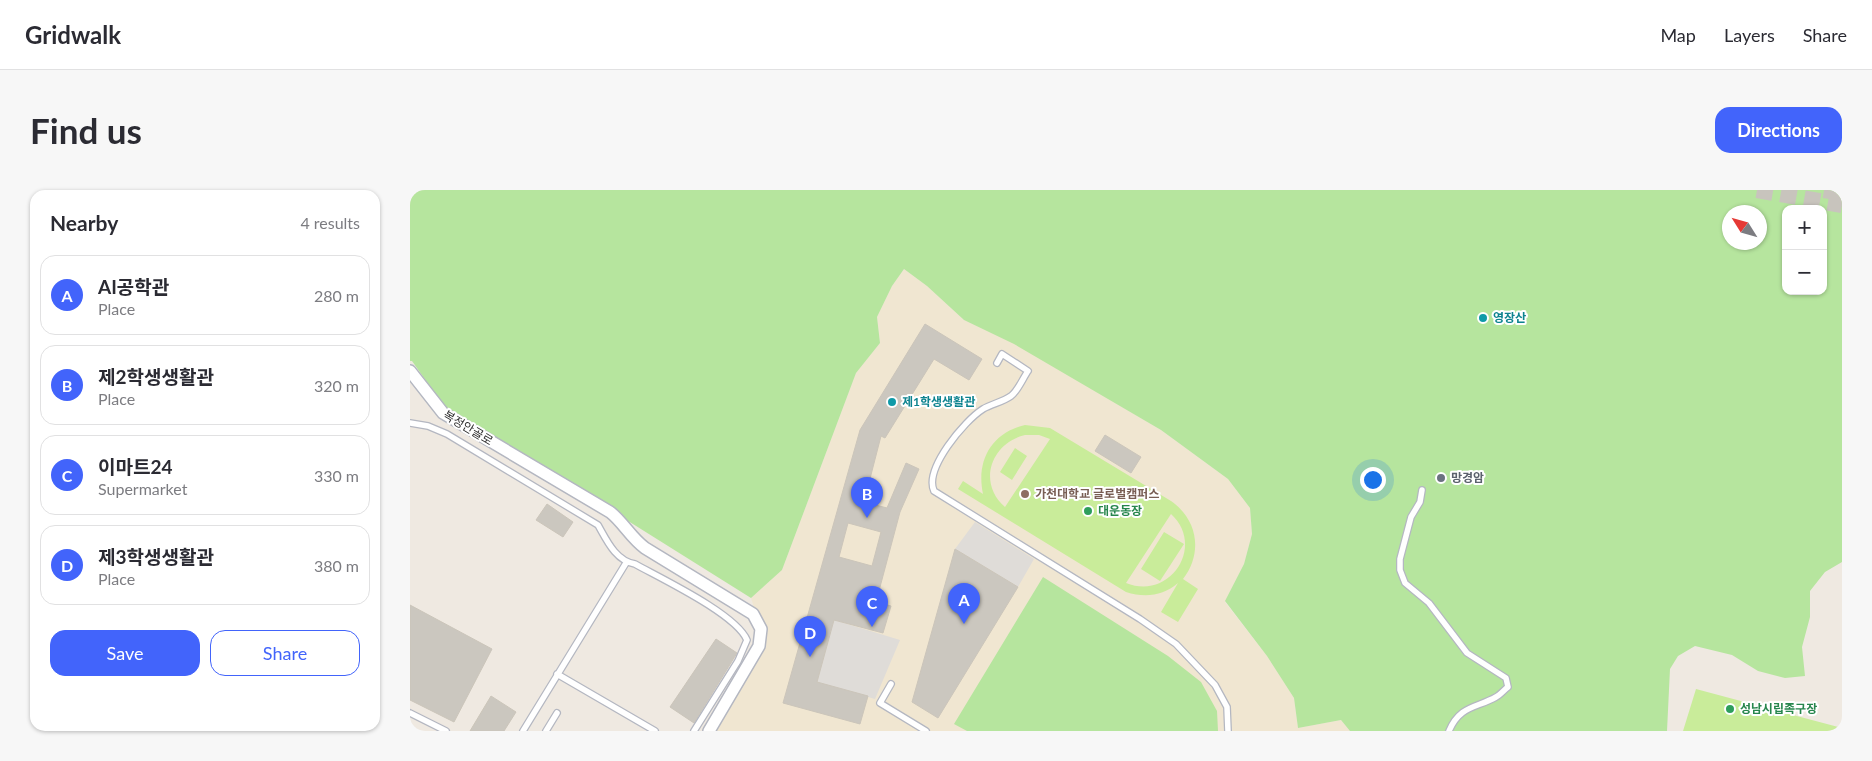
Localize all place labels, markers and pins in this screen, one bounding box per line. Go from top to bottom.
place label: 영장산 [1493,310,1526,325]
marker: 영장산 [1477,312,1489,324]
place label: 제1학생생활관 [902,394,975,409]
marker: 제1학생생활관 [886,396,898,408]
place label: 망경암 [1451,470,1484,485]
marker: 망경암 [1435,472,1447,484]
pin: B [851,477,883,518]
place label: 가천대학교 글로벌캠퍼스 [1035,486,1159,501]
marker: 가천대학교 글로벌캠퍼스 [1019,488,1031,500]
place label: 대운동장 [1098,503,1142,518]
marker: 대운동장 [1082,505,1094,517]
pin: A [948,583,980,624]
pin: C [856,586,888,627]
pin: D [794,616,826,657]
place label: 성남시립족구장 [1740,701,1817,716]
marker: 성남시립족구장 [1724,703,1736,715]

